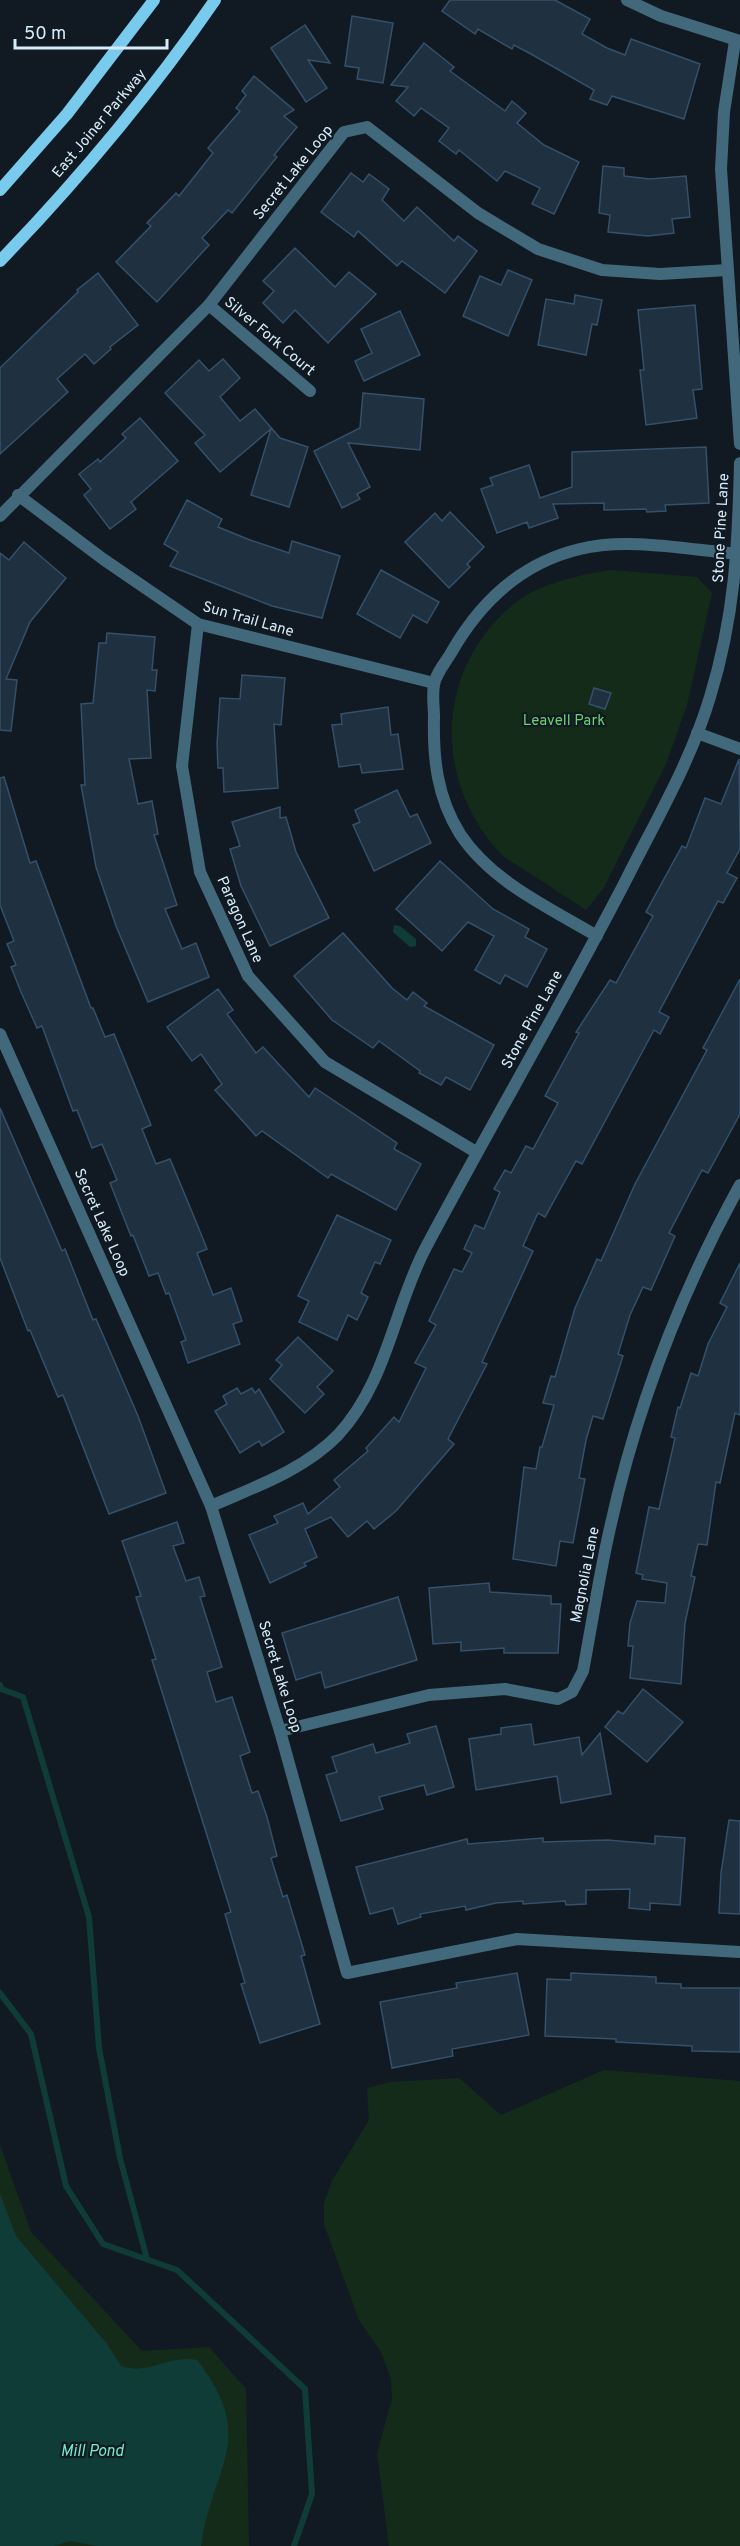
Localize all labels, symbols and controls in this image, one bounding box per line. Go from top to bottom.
scale bar [15,12,166,50]
text: 50 m [24,23,66,46]
street label: East Joiner Parkway [49,66,151,182]
street label: Secret Lake Loop [250,122,338,224]
street label: Silver Fork Court [220,293,318,381]
street label: Stone Pine Lane [710,473,734,583]
street label: Sun Trail Lane [200,598,296,642]
park label: Leavell Park [523,712,605,731]
street label: Paragon Lane [211,874,267,966]
street label: Stone Pine Lane [498,967,568,1073]
street label: Secret Lake Loop [69,1166,133,1280]
street label: Magnolia Lane [567,1525,605,1625]
street label: Secret Lake Loop [253,1619,305,1735]
water label: Mill Pond [60,2442,125,2462]

